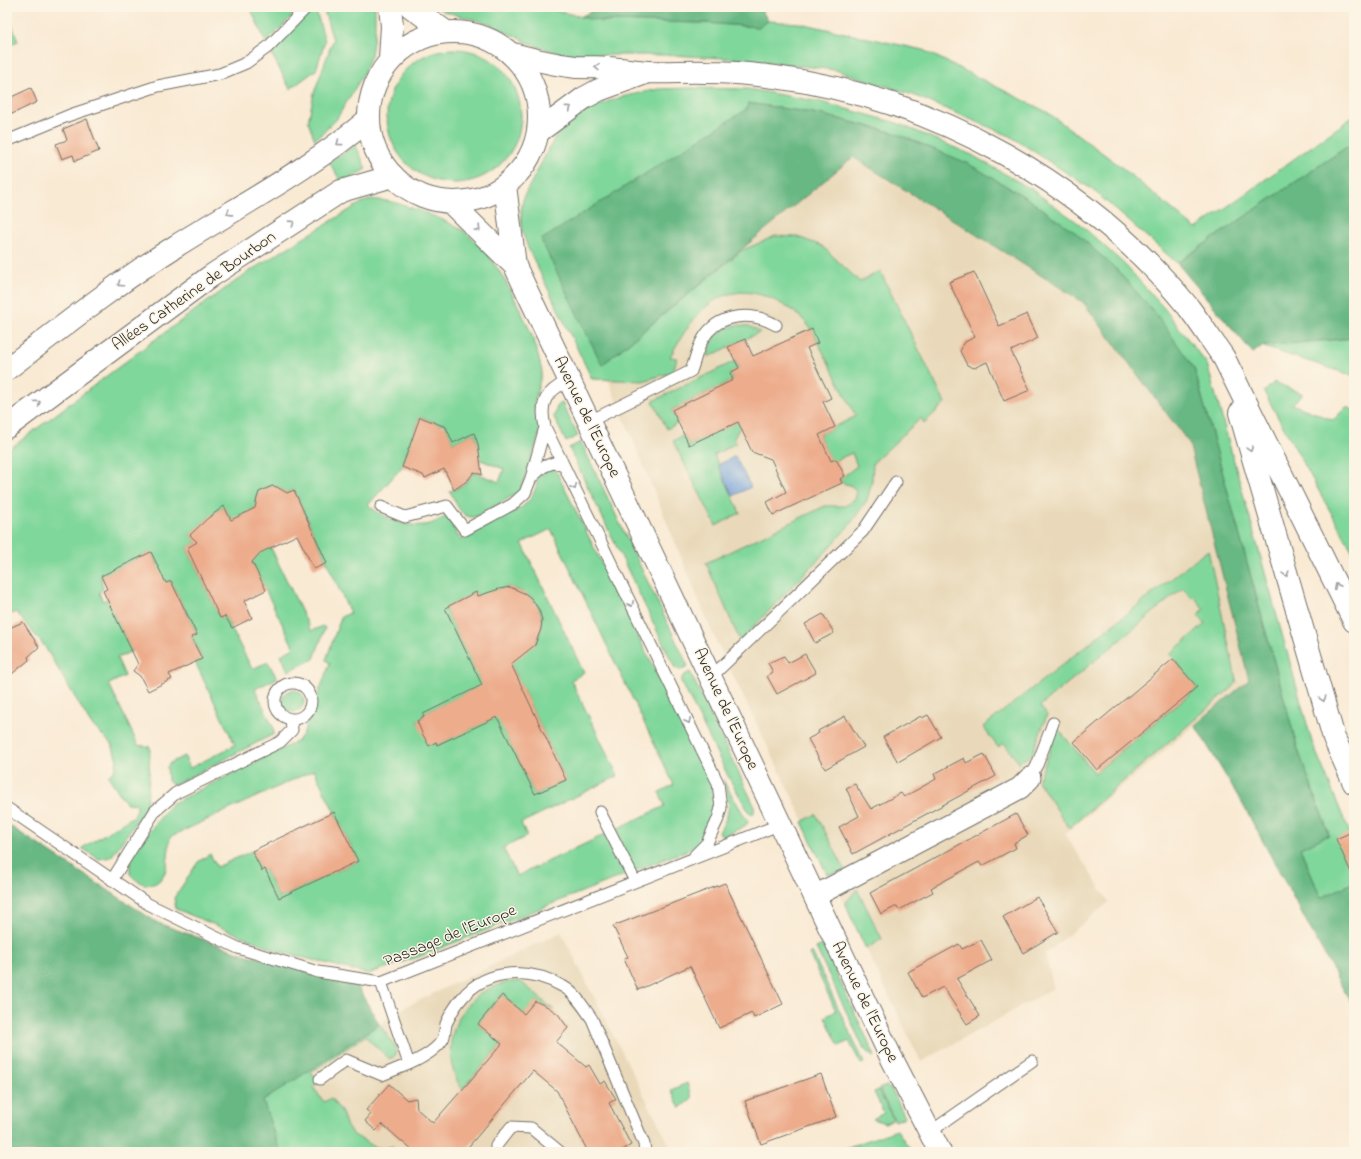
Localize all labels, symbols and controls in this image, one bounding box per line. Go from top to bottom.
one-way arrow [594,63,600,72]
one-way arrow [564,106,571,113]
one-way arrow [336,138,343,145]
one-way arrow [226,209,233,216]
one-way arrow [288,220,295,227]
one-way arrow [473,224,481,232]
street label: Allées Catherine de Bourbon [107,225,281,357]
one-way arrow [117,279,124,286]
street label: Avenue de l'Europe [547,352,627,482]
one-way arrow [34,401,41,408]
one-way arrow [1245,445,1254,452]
one-way arrow [569,483,577,491]
one-way arrow [1281,570,1290,577]
one-way arrow [1334,583,1342,591]
one-way arrow [626,600,634,608]
street label: Avenue de l'Europe [687,644,765,774]
one-way arrow [1318,695,1327,702]
one-way arrow [683,717,691,725]
street label: Passage de l'Europe [380,898,521,976]
street label: Avenue de l'Europe [825,937,905,1067]

